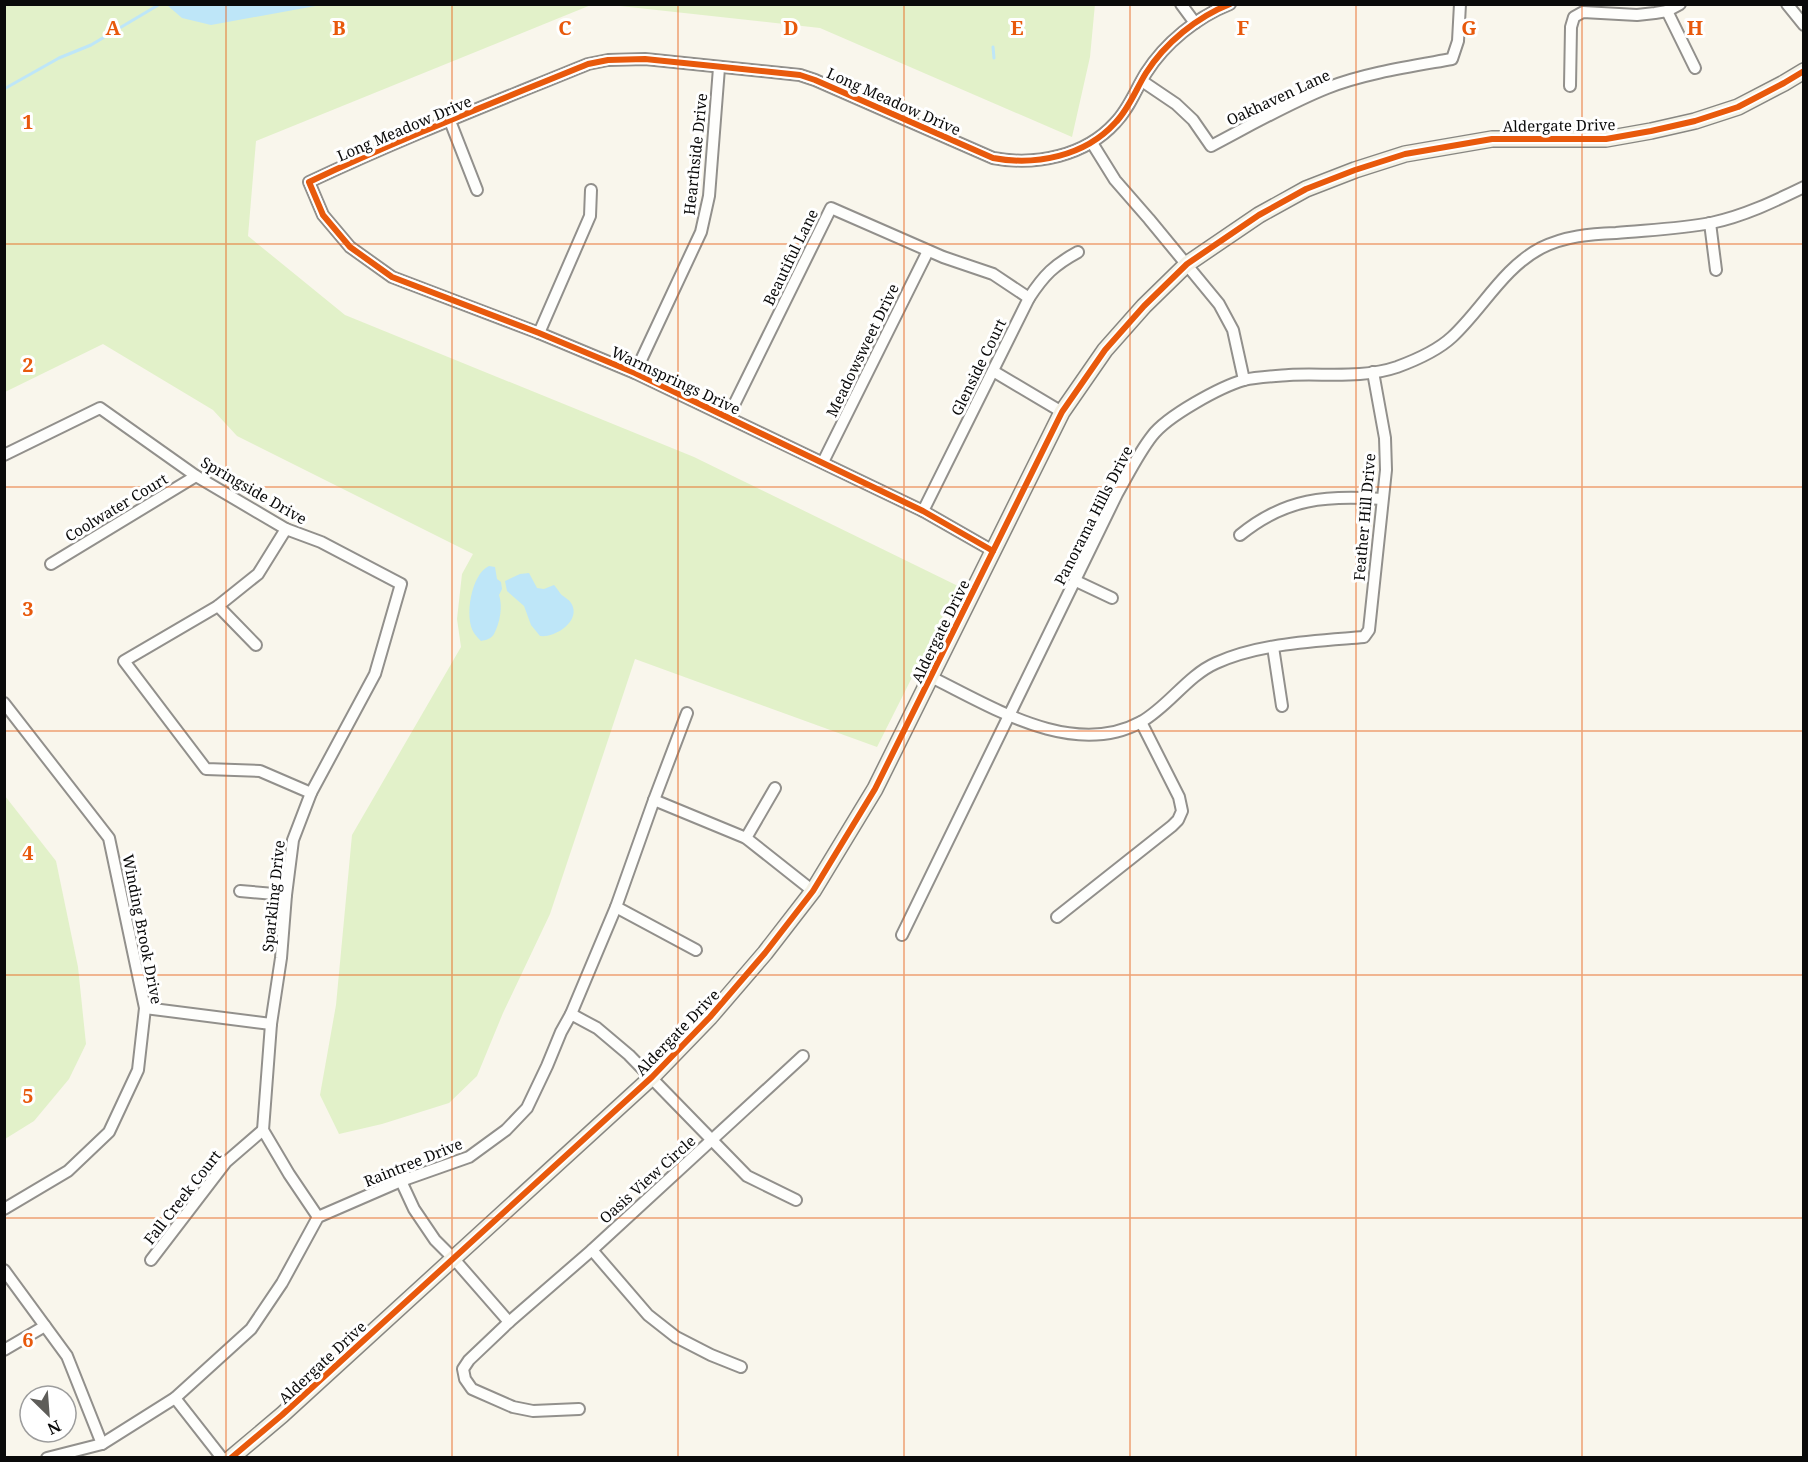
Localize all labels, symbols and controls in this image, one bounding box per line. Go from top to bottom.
text: A [105,14,121,41]
text: B [332,14,346,41]
text: C [558,14,572,41]
text: D [783,14,799,41]
text: E [1010,14,1024,41]
text: F [1237,14,1249,41]
text: G [1461,14,1477,41]
text: H [1687,14,1703,41]
street label: Long Meadow Drive [824,63,964,139]
street label: Oakhaven Lane [1223,64,1333,130]
street label: Long Meadow Drive [334,91,474,165]
street label: Hearthside Drive [679,92,711,216]
text: 1 [22,108,34,135]
street label: Aldergate Drive [1502,114,1616,136]
street label: Beautiful Lane [758,205,822,309]
street label: Meadowsweet Drive [821,280,903,420]
street label: Glenside Court [946,315,1010,419]
street label: Warmsprings Drive [608,341,744,419]
text: 2 [22,351,34,378]
street label: Panorama Hills Drive [1049,442,1137,588]
street label: Springside Drive [197,452,311,528]
street label: Feather Hill Drive [1348,452,1380,582]
street label: Coolwater Court [61,468,171,546]
street label: Aldergate Drive [906,576,974,686]
text: 3 [22,595,34,622]
text: 4 [22,839,34,866]
street label: Sparkling Drive [257,839,289,953]
street label: Winding Brook Drive [119,852,167,1006]
street label: Aldergate Drive [631,985,723,1079]
text: 5 [22,1082,34,1109]
street label: Oasis View Circle [595,1131,699,1227]
street label: Raintree Drive [361,1133,465,1191]
street label: Fall Creek Court [139,1146,225,1248]
street label: Aldergate Drive [274,1316,370,1408]
text: 6 [22,1326,34,1353]
north arrow [18,1384,78,1444]
text: N [44,1415,65,1440]

